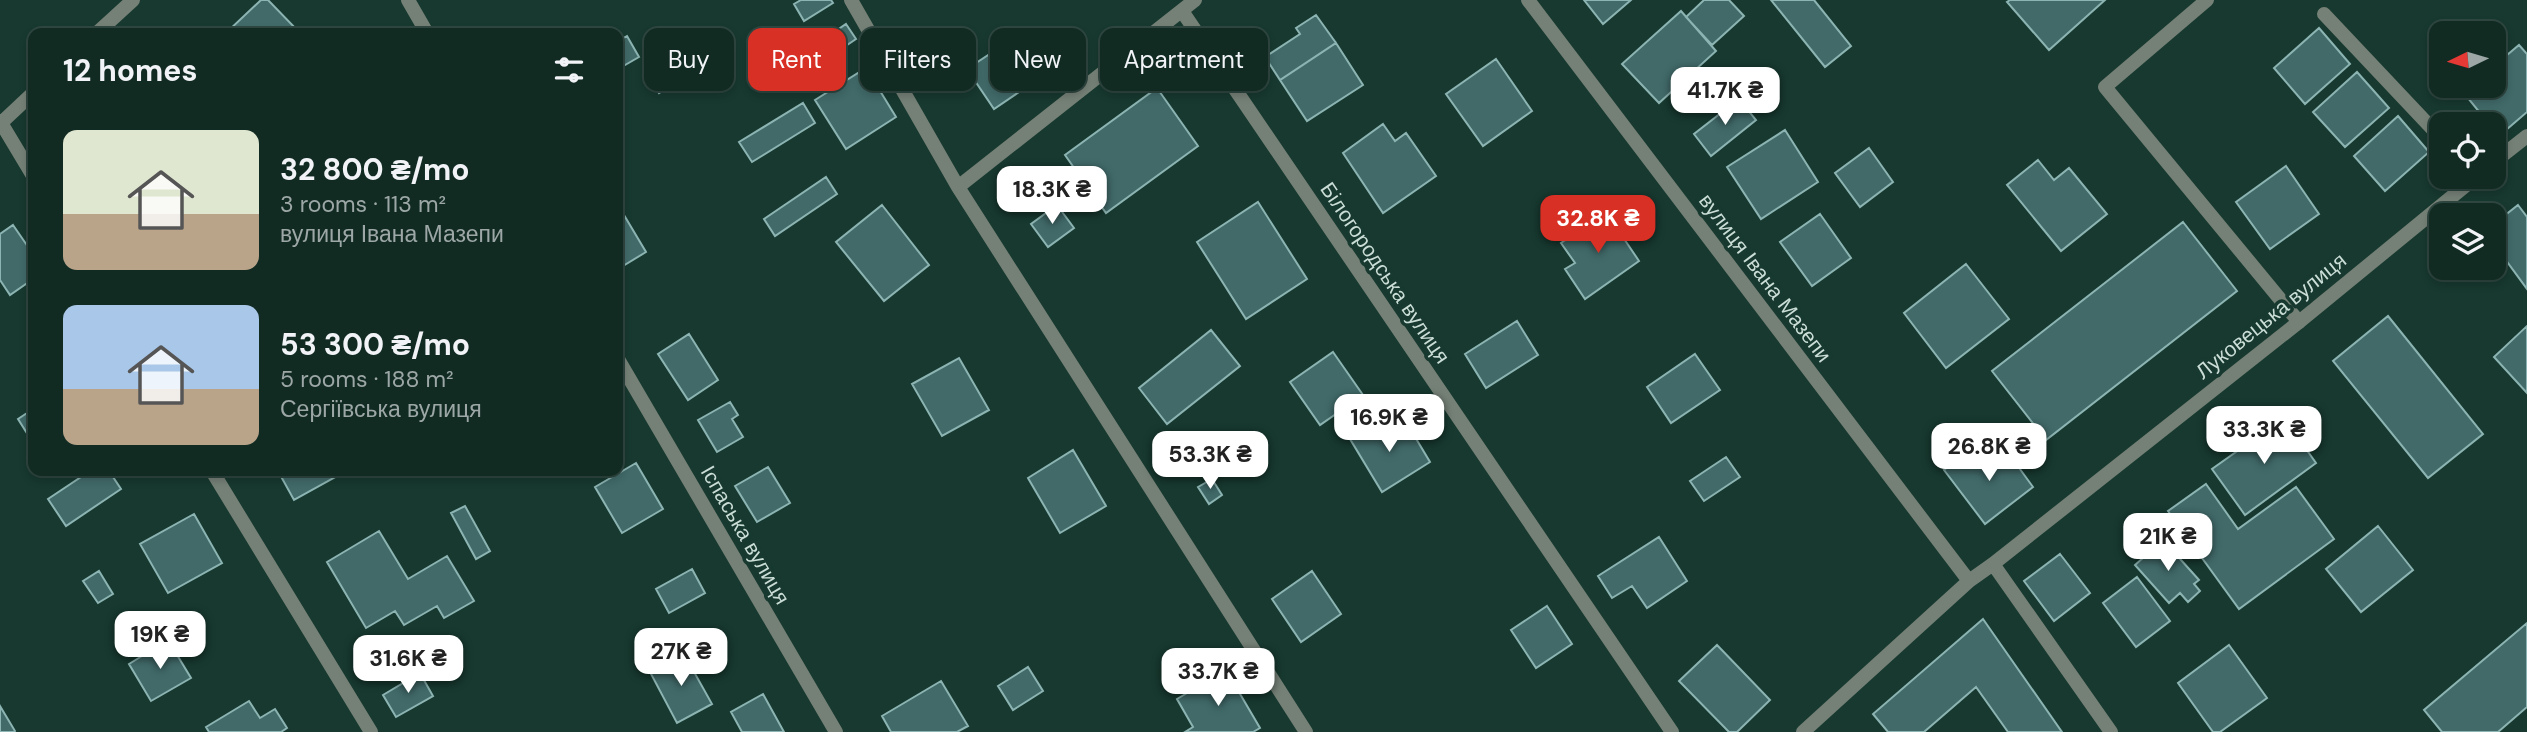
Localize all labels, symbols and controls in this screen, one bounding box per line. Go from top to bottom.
north arrow [2429,21,2506,98]
map controls [2429,21,2506,280]
chip: Buy [644,28,734,91]
chip: Rent [748,28,846,91]
chip: Filters [860,28,976,91]
chip: New [990,28,1086,91]
chip: Apartment [1100,28,1268,91]
text: 12 homes [63,51,197,90]
icon: filters [550,51,588,89]
pin: 41.7K ₴ [1660,68,1790,127]
text: 41.7K ₴ [1687,75,1763,105]
button: locate [2429,112,2506,189]
text: 32 800 ₴/mo [280,150,470,189]
icon: home [119,158,203,242]
pin: 18.3K ₴ [987,166,1117,226]
text: 18.3K ₴ [1013,174,1091,204]
street label: Білогородська вулиця [1314,177,1456,369]
street label: вулиця Івана Мазепи [1692,188,1838,368]
text: 3 rooms · 113 m² [280,189,446,219]
pin: 32.8K ₴ [1533,196,1663,255]
text: 32.8K ₴ [1556,203,1640,233]
button: layers [2429,203,2506,280]
text: вулиця Івана Мазепи [280,219,504,249]
street label: Луковецька вулиця [2190,247,2352,385]
text: 53 300 ₴/mo [280,325,470,364]
icon: home [119,333,203,417]
text: 5 rooms · 188 m² [280,364,454,394]
text: Сергіївська вулиця [280,394,482,424]
pin: 16.9K ₴ [1324,394,1454,454]
text: 16.9K ₴ [1350,402,1428,432]
pin: 33.3K ₴ [2199,406,2329,466]
text: 33.3K ₴ [2222,414,2306,444]
pin: 26.8K ₴ [1924,424,2054,483]
text: 26.8K ₴ [1947,431,2031,461]
pin: 53.3K ₴ [1145,432,1275,491]
text: 53.3K ₴ [1168,439,1252,469]
street label: Іспаська вулиця [694,461,796,609]
pin: 21K ₴ [2119,514,2217,573]
text: 21K ₴ [2139,521,2197,551]
pin: 19K ₴ [111,612,209,671]
text: 19K ₴ [131,619,189,649]
pin: 27K ₴ [632,628,730,688]
pin: 31.6K ₴ [343,636,473,695]
text: 27K ₴ [650,636,712,666]
text: 31.6K ₴ [369,643,447,673]
pin: 33.7K ₴ [1153,648,1283,708]
text: 33.7K ₴ [1178,656,1258,686]

